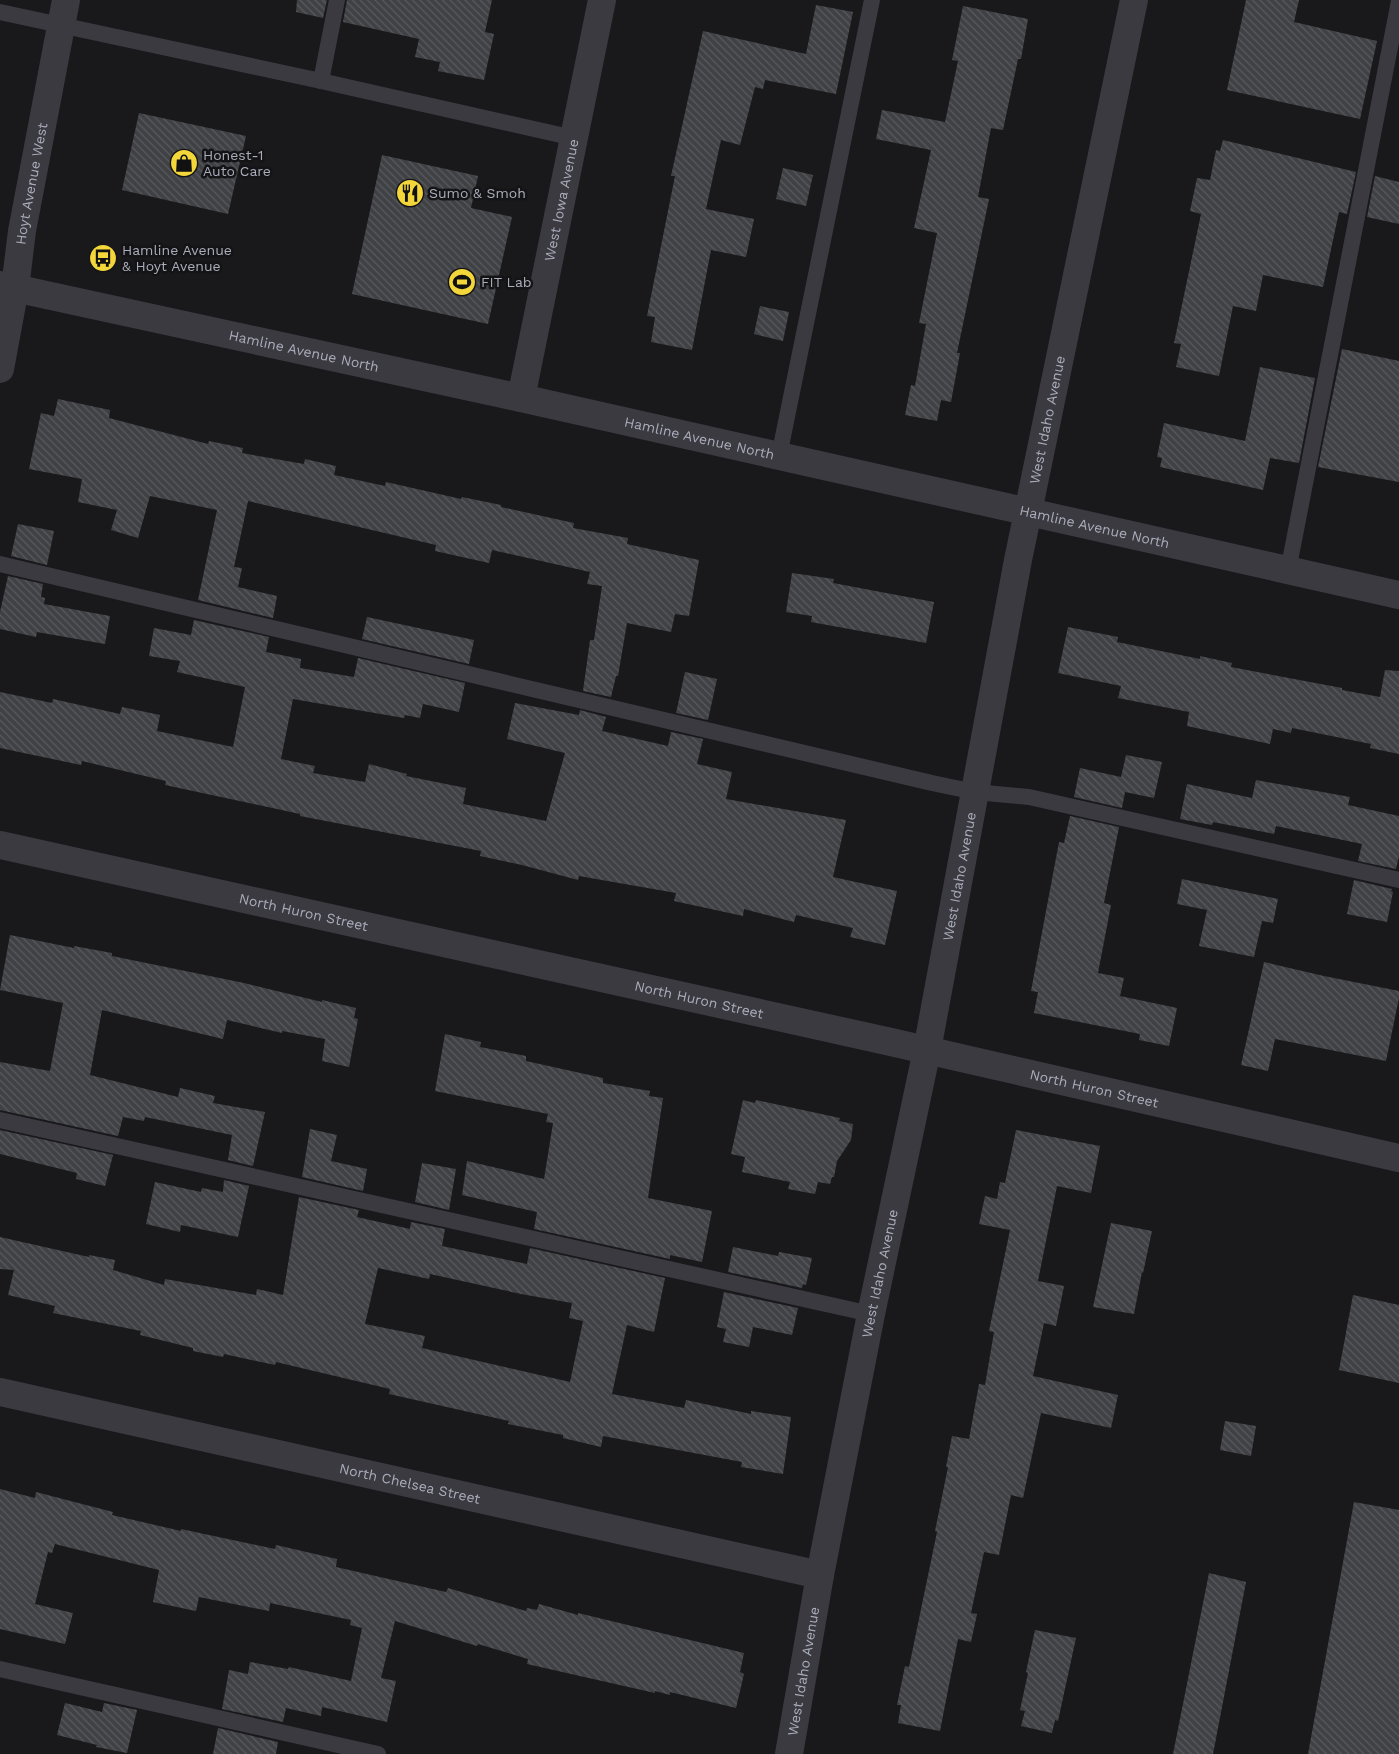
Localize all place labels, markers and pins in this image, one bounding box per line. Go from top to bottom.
place label: Honest-1 Auto Care [203,147,271,179]
shop icon: Honest-1 Auto Care [169,148,199,178]
restaurant icon: Sumo & Smoh [395,178,425,208]
place label: Sumo & Smoh [429,185,526,201]
place label: Hamline Avenue & Hoyt Avenue [122,242,232,274]
bus stop icon: Hamline Avenue & Hoyt Avenue [88,243,118,273]
sports icon: FIT Lab [447,267,477,297]
place label: FIT Lab [481,274,532,290]

